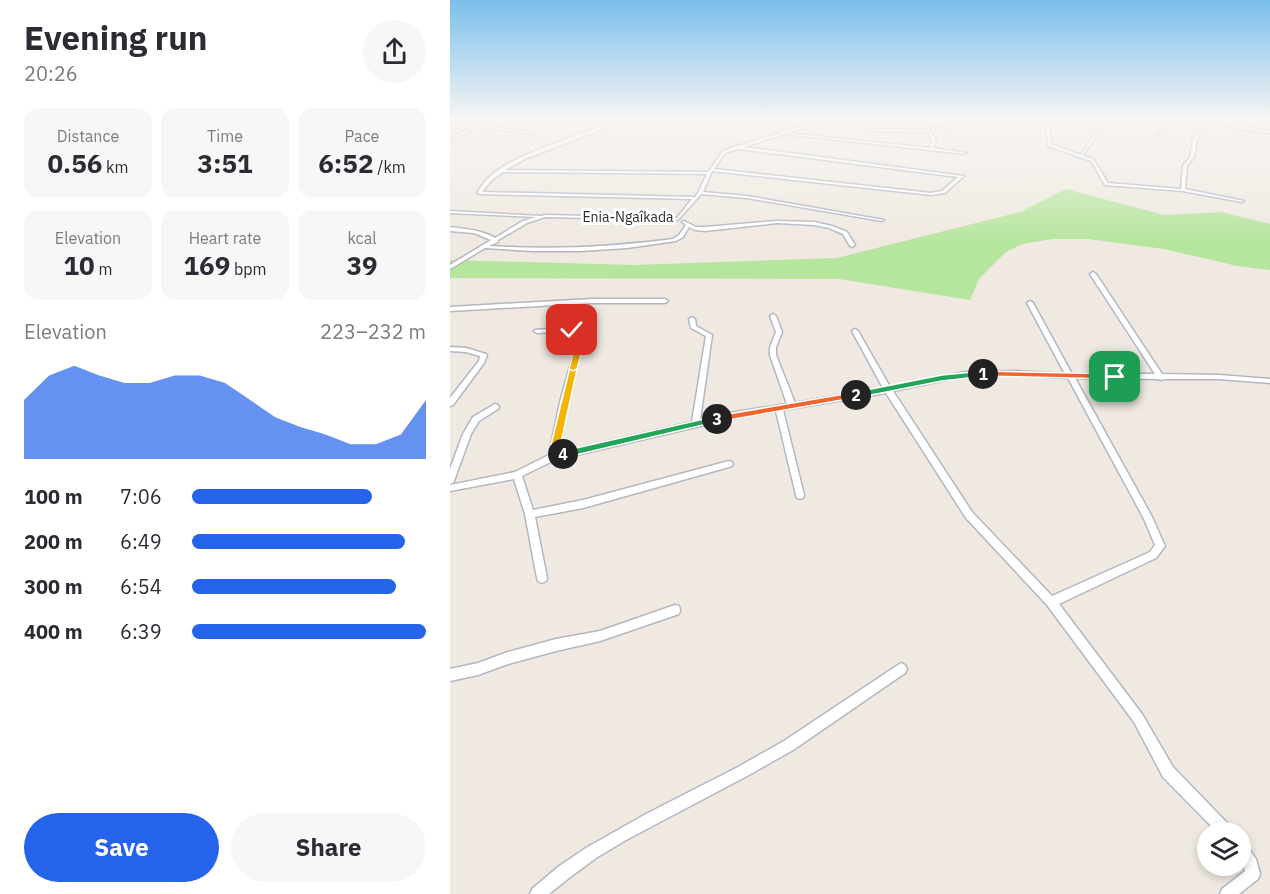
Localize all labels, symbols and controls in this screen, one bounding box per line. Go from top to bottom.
text: Evening run [24,16,208,59]
button: share [363,20,426,83]
text: 20:26 [24,60,78,87]
text: Distance [57,126,119,146]
text: Time [207,126,243,146]
text: Pace [345,126,379,146]
text: 0.56 [47,146,102,180]
text: 3:51 [197,146,253,180]
text: 6:52 [318,146,374,180]
text: km [102,157,129,177]
text: /km [374,157,406,177]
street label: Enia-Ngaîkada [582,208,674,226]
text: Elevation [55,228,121,248]
text: Heart rate [189,228,261,248]
text: kcal [347,228,377,248]
text: 10 [64,248,95,282]
text: 169 [183,248,230,282]
text: 39 [346,248,378,282]
text: m [95,259,112,279]
text: bpm [230,259,267,279]
pin [546,304,597,355]
icon: check [555,313,588,346]
text: Elevation [24,318,107,345]
text: 223–232 m [320,318,426,345]
pin [1089,351,1140,402]
pin: 1 [968,359,998,389]
icon: arrive [1098,360,1131,393]
text: 1 [978,364,988,384]
pin: 2 [841,380,871,410]
text: 2 [851,385,861,405]
pin: 3 [702,404,732,434]
text: 3 [712,409,722,429]
pin: 4 [548,439,578,469]
text: 4 [558,444,568,464]
text: 100 m [24,483,83,510]
text: 7:06 [120,483,162,510]
text: 200 m [24,528,83,555]
text: 6:49 [120,528,162,555]
text: 300 m [24,573,83,600]
text: 6:54 [120,573,162,600]
text: 400 m [24,618,83,645]
text: 6:39 [120,618,162,645]
button: Save [24,813,219,882]
button: Share [231,813,426,882]
map controls [1197,822,1251,876]
button: layers [1197,822,1251,876]

